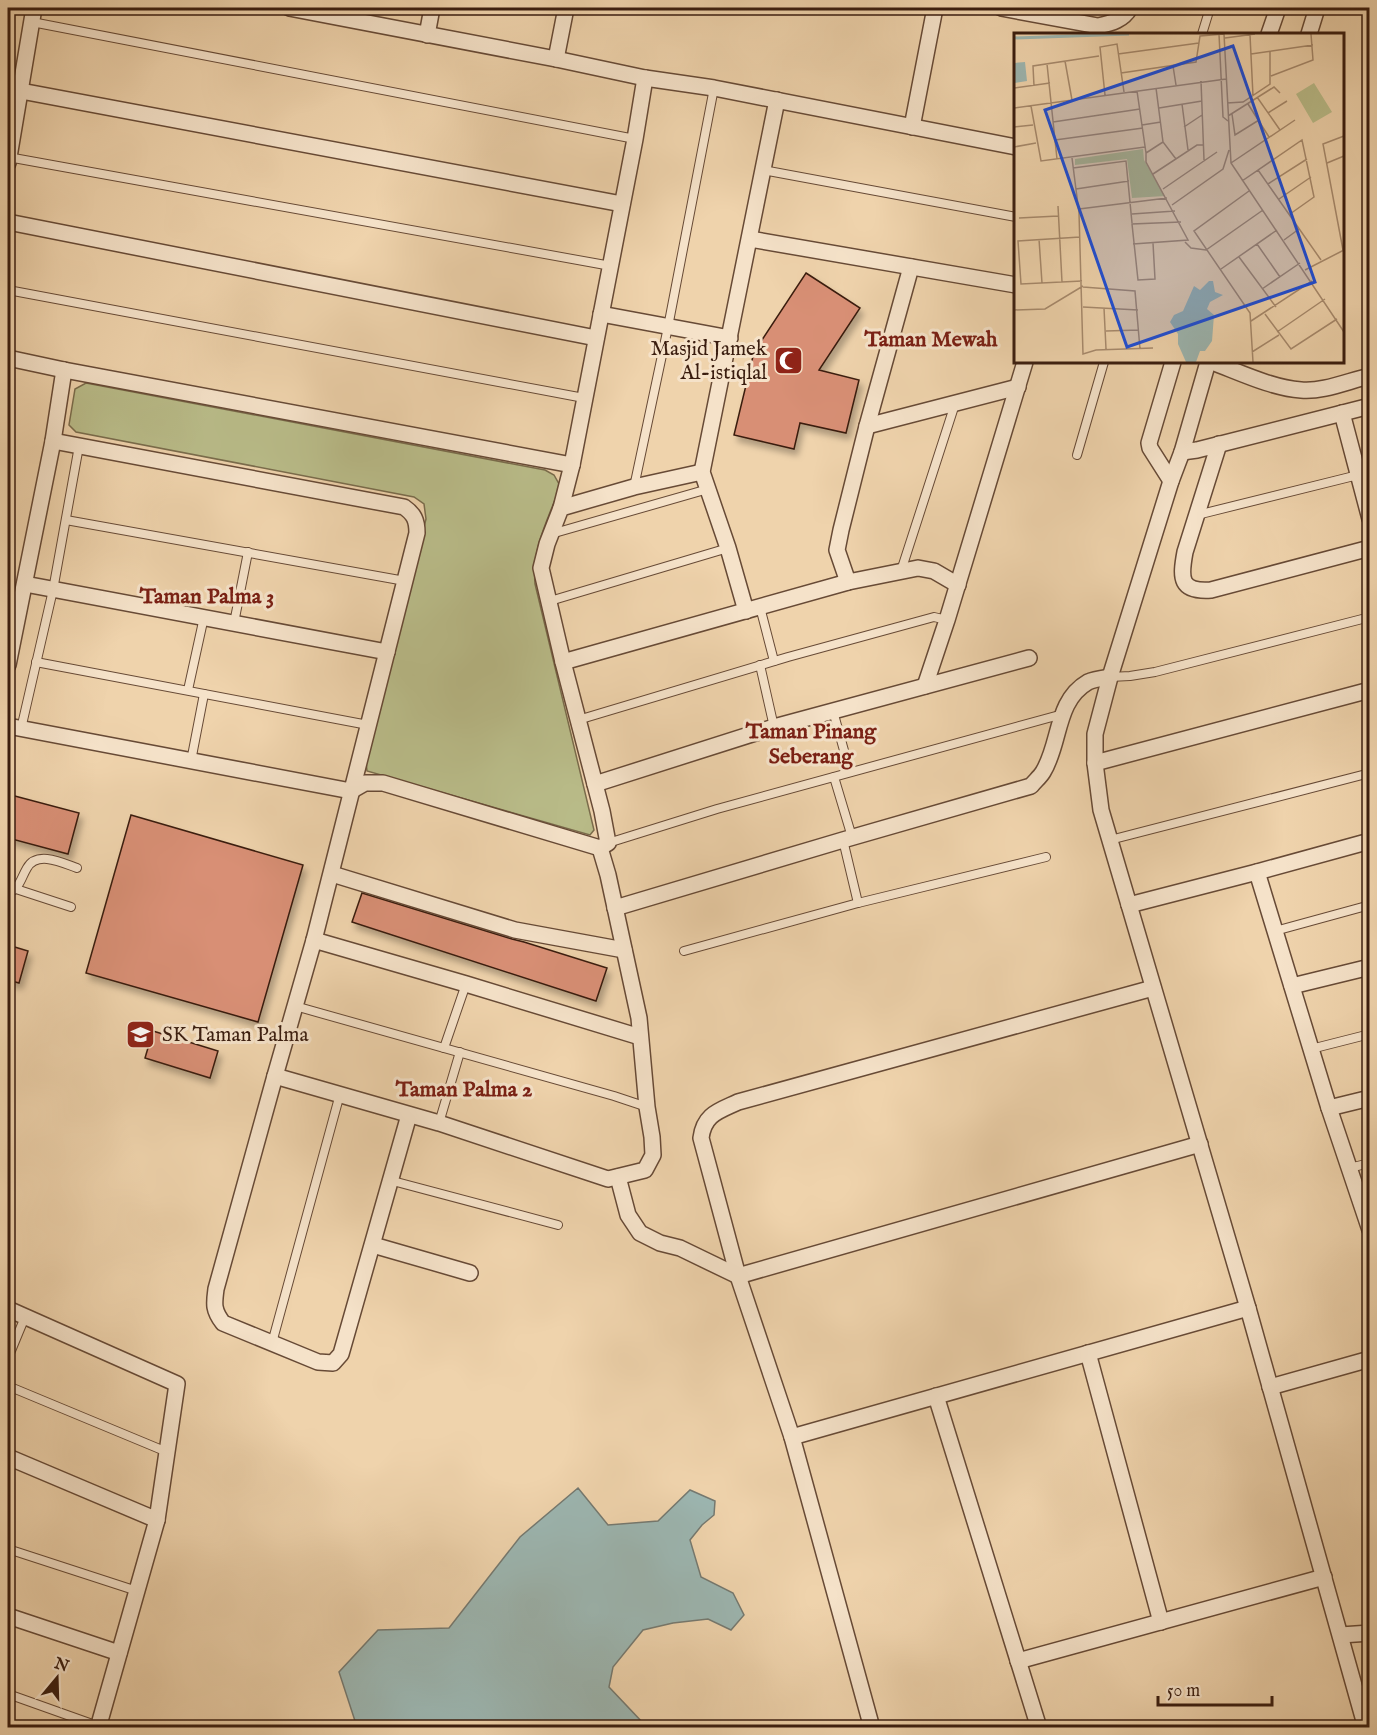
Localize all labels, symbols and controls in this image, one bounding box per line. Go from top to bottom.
inset map [1014,33,1344,363]
district label: Taman Mewah [863,326,998,354]
place label: Masjid Jamek Al-istiqlal [650,336,768,387]
mosque icon: Masjid Jamek Al-istiqlal [772,345,804,377]
district label: Taman Palma 3 [139,583,274,611]
district label: Taman Pinang Seberang [745,718,877,771]
school or university icon: SK Taman Palma [125,1019,157,1051]
place label: SK Taman Palma [162,1022,309,1049]
district label: Taman Palma 2 [395,1076,532,1104]
north arrow [27,1648,87,1708]
text: N [50,1654,71,1677]
scale bar [1158,1669,1272,1707]
text: 50 m [1167,1680,1200,1703]

